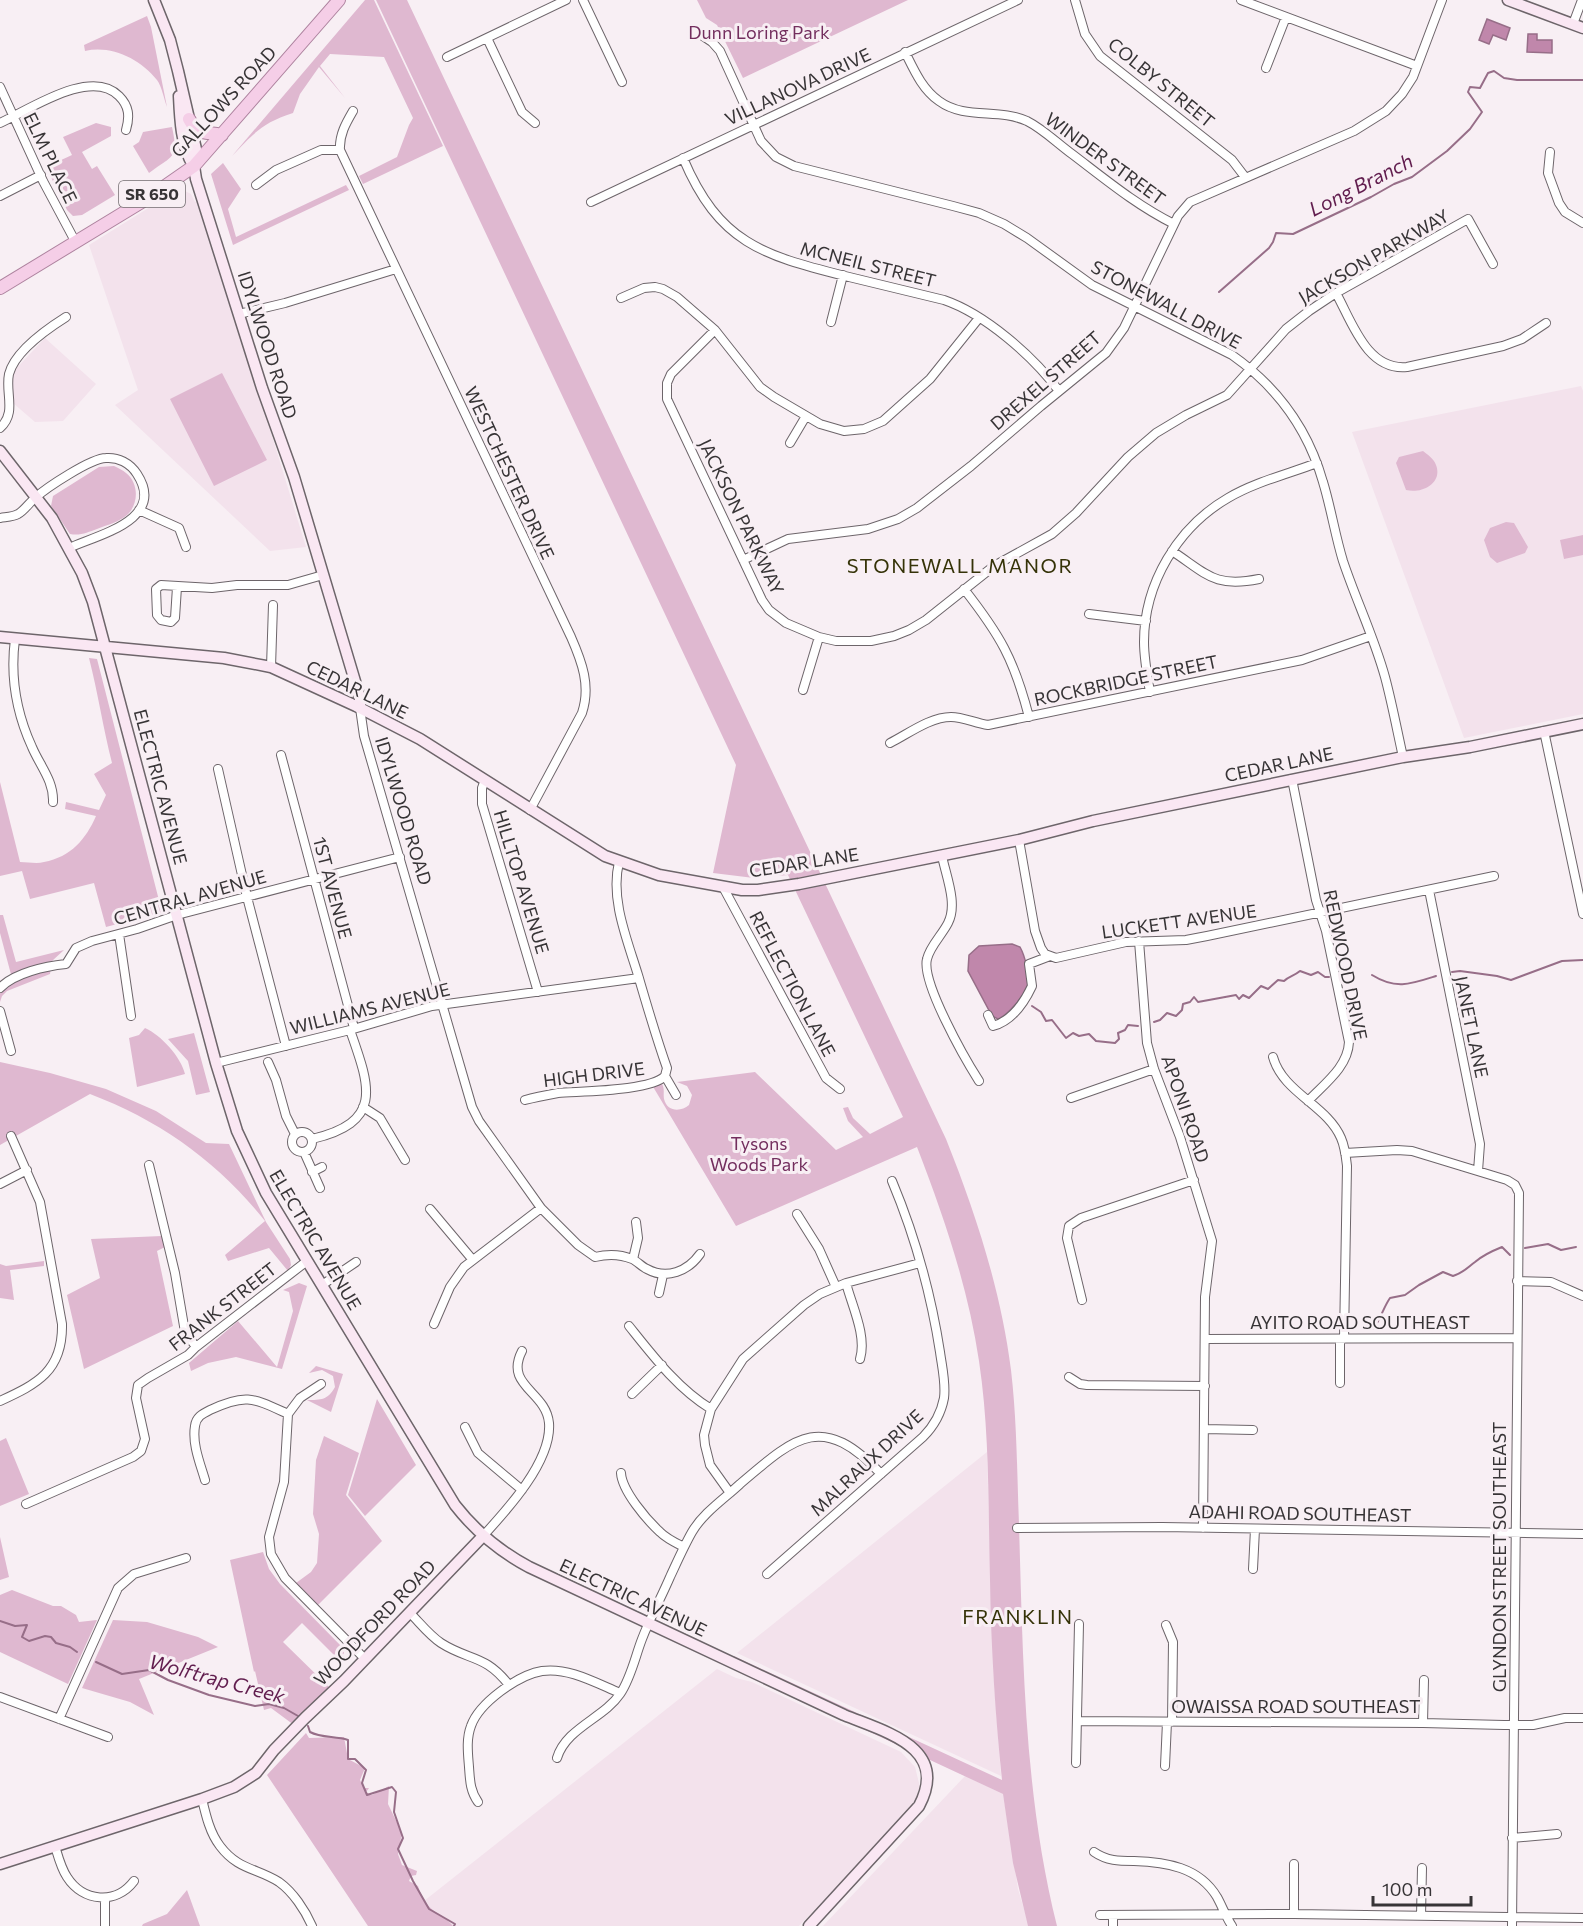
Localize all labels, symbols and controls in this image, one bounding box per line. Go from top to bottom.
park label: Dunn Loring Park [688,21,830,43]
street label: COLBY STREET [1104,33,1219,132]
street label: GALLOWS ROAD [166,41,280,161]
street label: VILLANOVA DRIVE [721,43,874,130]
street label: WINDER STREET [1041,107,1170,209]
street label: ELM PLACE [19,109,82,207]
water label: Long Branch [1305,148,1417,221]
road number: SR 650 [119,181,185,207]
street label: JACKSON PARKWAY [1294,204,1453,308]
street label: MCNEIL STREET [798,237,938,292]
street label: STONEWALL DRIVE [1088,255,1245,353]
street label: IDYLWOOD ROAD [234,268,302,421]
street label: DREXEL STREET [985,326,1105,434]
street label: WESTCHESTER DRIVE [460,383,560,563]
street label: JACKSON PARKWAY [695,435,789,598]
district label: STONEWALL MANOR [847,553,1073,577]
street label: ROCKBRIDGE STREET [1032,650,1220,710]
street label: CEDAR LANE [303,655,412,723]
street label: ELECTRIC AVENUE [130,707,192,867]
street label: IDYLWOOD ROAD [371,734,437,888]
street label: CEDAR LANE [1222,742,1335,786]
street label: HILLTOP AVENUE [490,807,554,956]
street label: 1ST AVENUE [309,834,357,941]
street label: CEDAR LANE [747,842,860,882]
street label: CENTRAL AVENUE [111,865,269,929]
street label: REDWOOD DRIVE [1319,888,1373,1042]
street label: LUCKETT AVENUE [1100,899,1258,943]
street label: REFLECTION LANE [745,907,841,1060]
street label: JANET LANE [1450,974,1494,1080]
street label: WILLIAMS AVENUE [287,977,452,1039]
street label: APONI ROAD [1157,1052,1215,1165]
street label: HIGH DRIVE [542,1057,646,1091]
park label: Tysons Woods Park [710,1132,808,1175]
street label: ELECTRIC AVENUE [265,1165,366,1314]
street label: FRANK STREET [164,1257,281,1355]
street label: AYITO ROAD SOUTHEAST [1250,1311,1470,1333]
street label: MALRAUX DRIVE [805,1404,927,1520]
street label: GLYNDON STREET SOUTHEAST [1488,1422,1510,1692]
street label: ADAHI ROAD SOUTHEAST [1188,1500,1412,1526]
street label: ELECTRIC AVENUE [556,1553,711,1641]
street label: WOODFORD ROAD [309,1555,440,1690]
district label: FRANKLIN [962,1604,1074,1628]
water label: Wolftrap Creek [147,1648,289,1708]
street label: OWAISSA ROAD SOUTHEAST [1171,1695,1421,1717]
scale bar [1373,1869,1470,1907]
text: 100 m [1382,1878,1432,1900]

